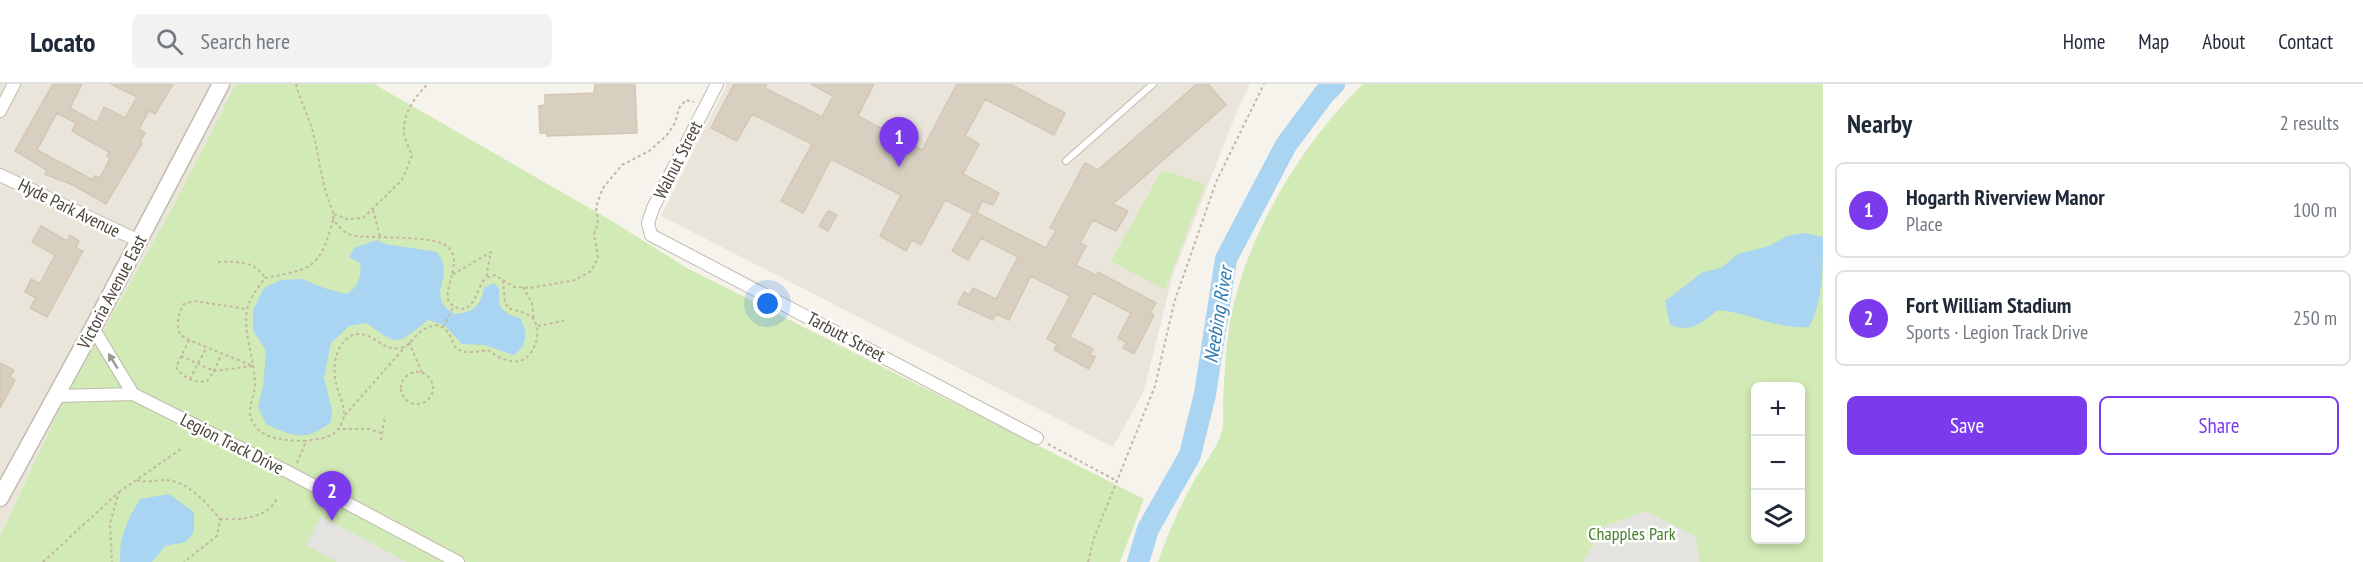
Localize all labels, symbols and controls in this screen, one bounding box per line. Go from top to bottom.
search box [132,14,552,68]
text: Locato [30,23,96,60]
icon: search [153,25,186,58]
text: Search here [201,27,290,55]
text: Home [2063,28,2105,55]
text: Map [2138,28,2169,55]
text: About [2202,28,2245,55]
text: Contact [2278,28,2333,55]
text: Nearby [1847,107,1912,140]
text: 2 results [2280,110,2339,136]
street label: Walnut Street [648,117,707,203]
pin: 1 [880,118,918,167]
street label: Hyde Park Avenue [14,173,124,242]
text: Hogarth Riverview Manor [1906,183,2105,211]
text: 1 [1864,197,1873,223]
text: 100 m [2293,197,2337,223]
text: Place [1906,211,1943,237]
street label: Victoria Avenue East [71,231,151,354]
water label: Neebing River [1198,262,1239,365]
your location [753,289,782,318]
text: Fort William Stadium [1906,291,2071,319]
text: 2 [1864,305,1873,331]
text: 250 m [2293,305,2337,331]
street label: Tarbutt Street [803,306,889,367]
text: Sports · Legion Track Drive [1906,319,2088,345]
one-way arrow [107,353,118,369]
map controls [1751,382,1805,544]
button: + [1751,382,1805,436]
button: Save [1847,396,2087,455]
button: Share [2099,396,2339,455]
street label: Legion Track Drive [177,408,288,479]
button: − [1751,436,1805,490]
pin: 2 [312,472,352,521]
button: layers [1751,490,1805,544]
park label: Chapples Park [1588,522,1676,545]

